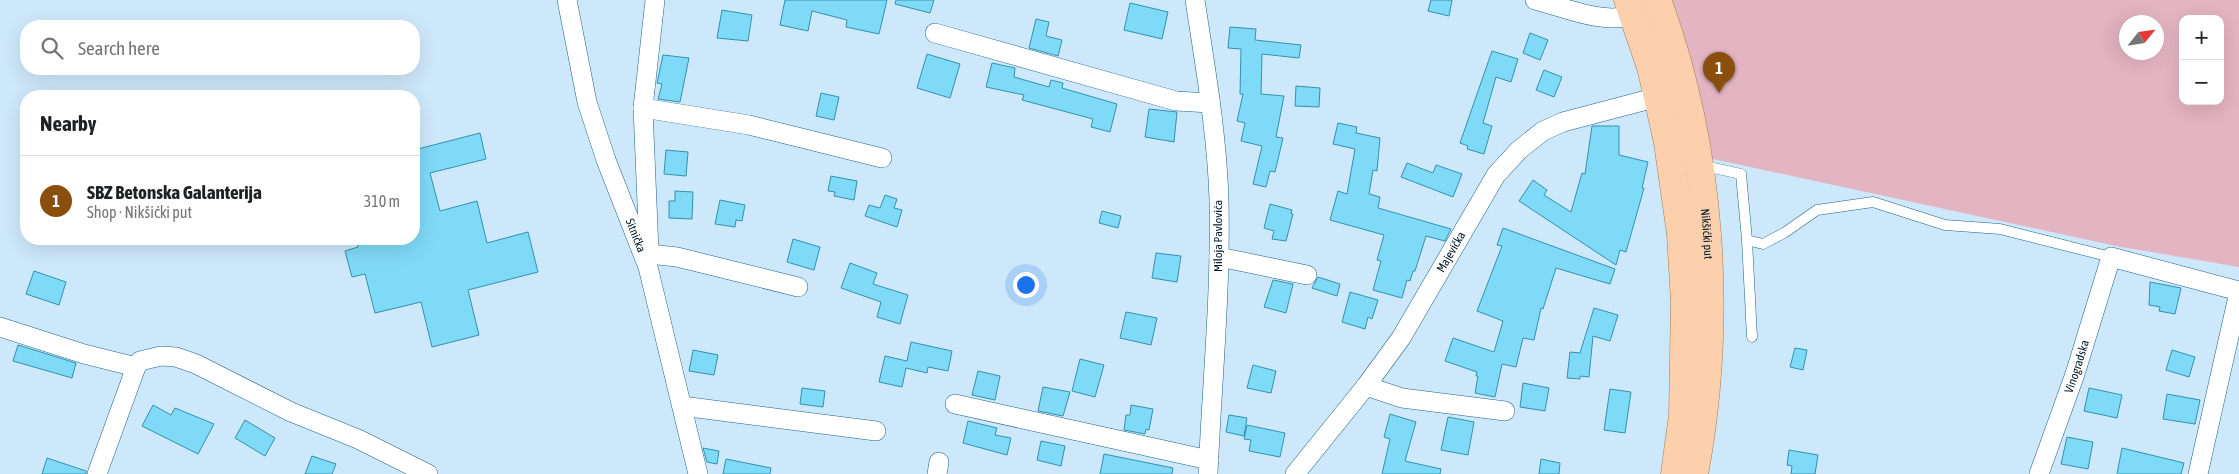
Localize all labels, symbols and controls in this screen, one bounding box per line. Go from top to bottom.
north arrow [2119,15,2164,60]
map controls [2179,15,2224,105]
button: + [2179,15,2224,60]
search box [20,20,420,75]
icon: search [38,34,66,62]
text: Search here [78,37,160,59]
pin: 1 [1703,52,1735,93]
button: − [2179,60,2224,105]
text: Nearby [40,111,96,135]
text: SBZ Betonska Galanterija [87,181,262,203]
text: 1 [52,192,60,210]
text: 310 m [364,192,400,210]
street label: Miloja Pavlovića [1211,200,1225,272]
text: Shop · Nikšićki put [87,203,192,221]
street label: Nikšićki put [1698,208,1716,260]
street label: Sitnička [623,216,649,254]
street label: Majevička [1434,229,1468,275]
your location [1013,272,1039,298]
street label: Vinogradska [2062,338,2092,395]

